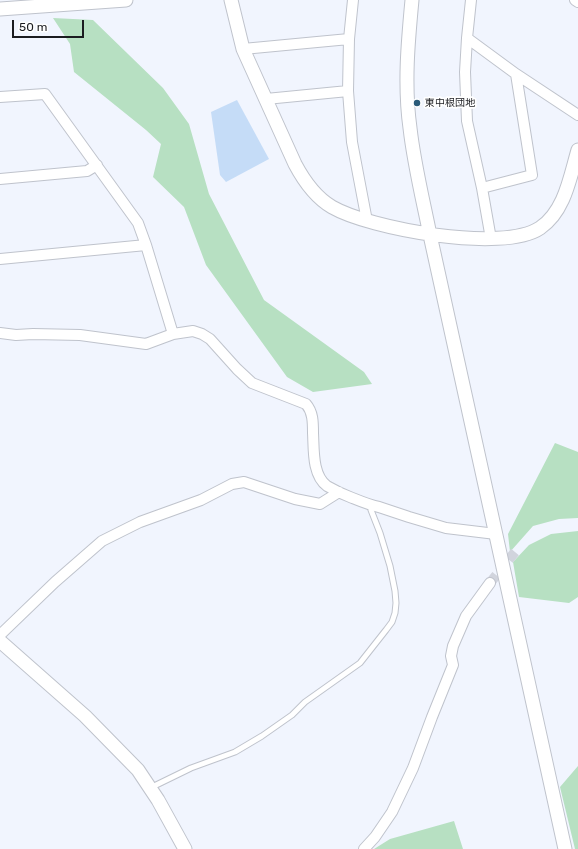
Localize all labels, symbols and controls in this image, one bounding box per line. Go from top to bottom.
scale bar [14,12,86,38]
text: 50 m [19,20,47,34]
place label: 東中根団地 [425,97,475,109]
marker: 東中根団地 [412,98,422,108]

